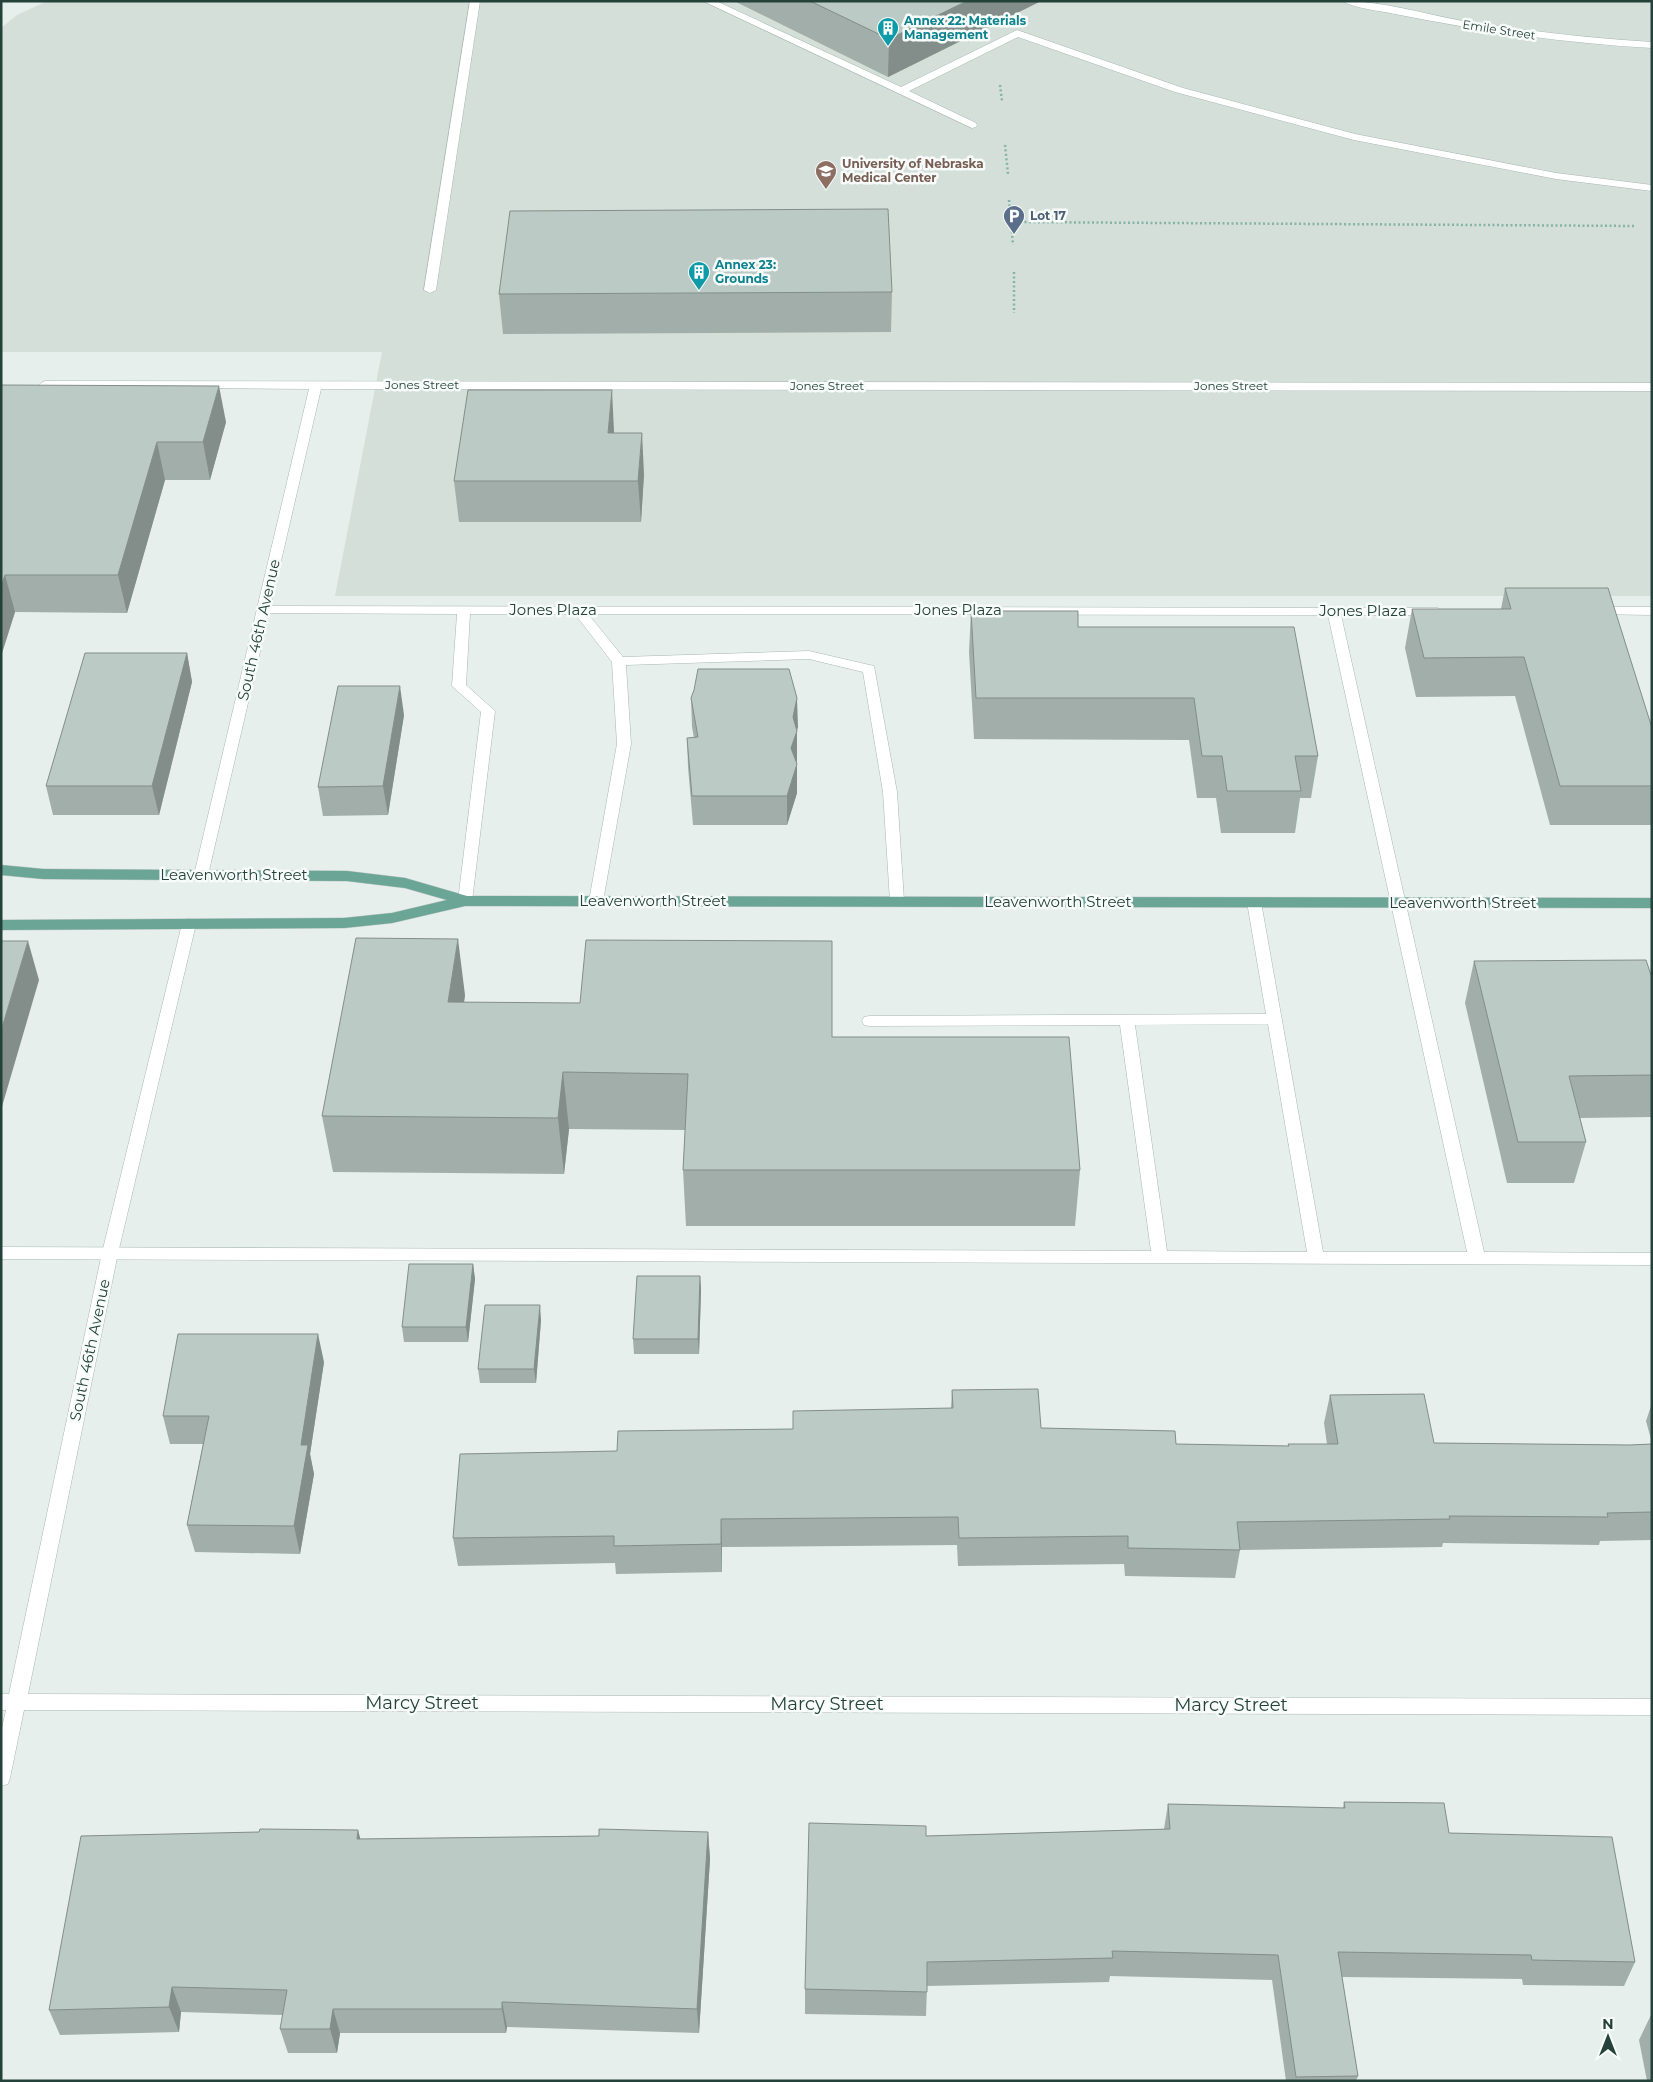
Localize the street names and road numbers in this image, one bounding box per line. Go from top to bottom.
street label: Emile Street [1461,16,1537,43]
street label: Jones Street [384,377,459,392]
street label: Jones Street [789,378,864,393]
street label: Jones Street [1193,378,1268,393]
street label: South 46th Avenue [233,557,284,703]
street label: Jones Plaza [508,600,597,619]
street label: Jones Plaza [913,600,1002,619]
street label: Jones Plaza [1318,601,1407,620]
street label: Leavenworth Street [160,865,308,884]
street label: Leavenworth Street [579,891,727,910]
street label: Leavenworth Street [984,892,1132,911]
street label: Leavenworth Street [1389,893,1537,912]
street label: South 46th Avenue [65,1277,114,1423]
street label: Marcy Street [365,1692,479,1714]
street label: Marcy Street [770,1693,884,1715]
street label: Marcy Street [1174,1694,1288,1716]

